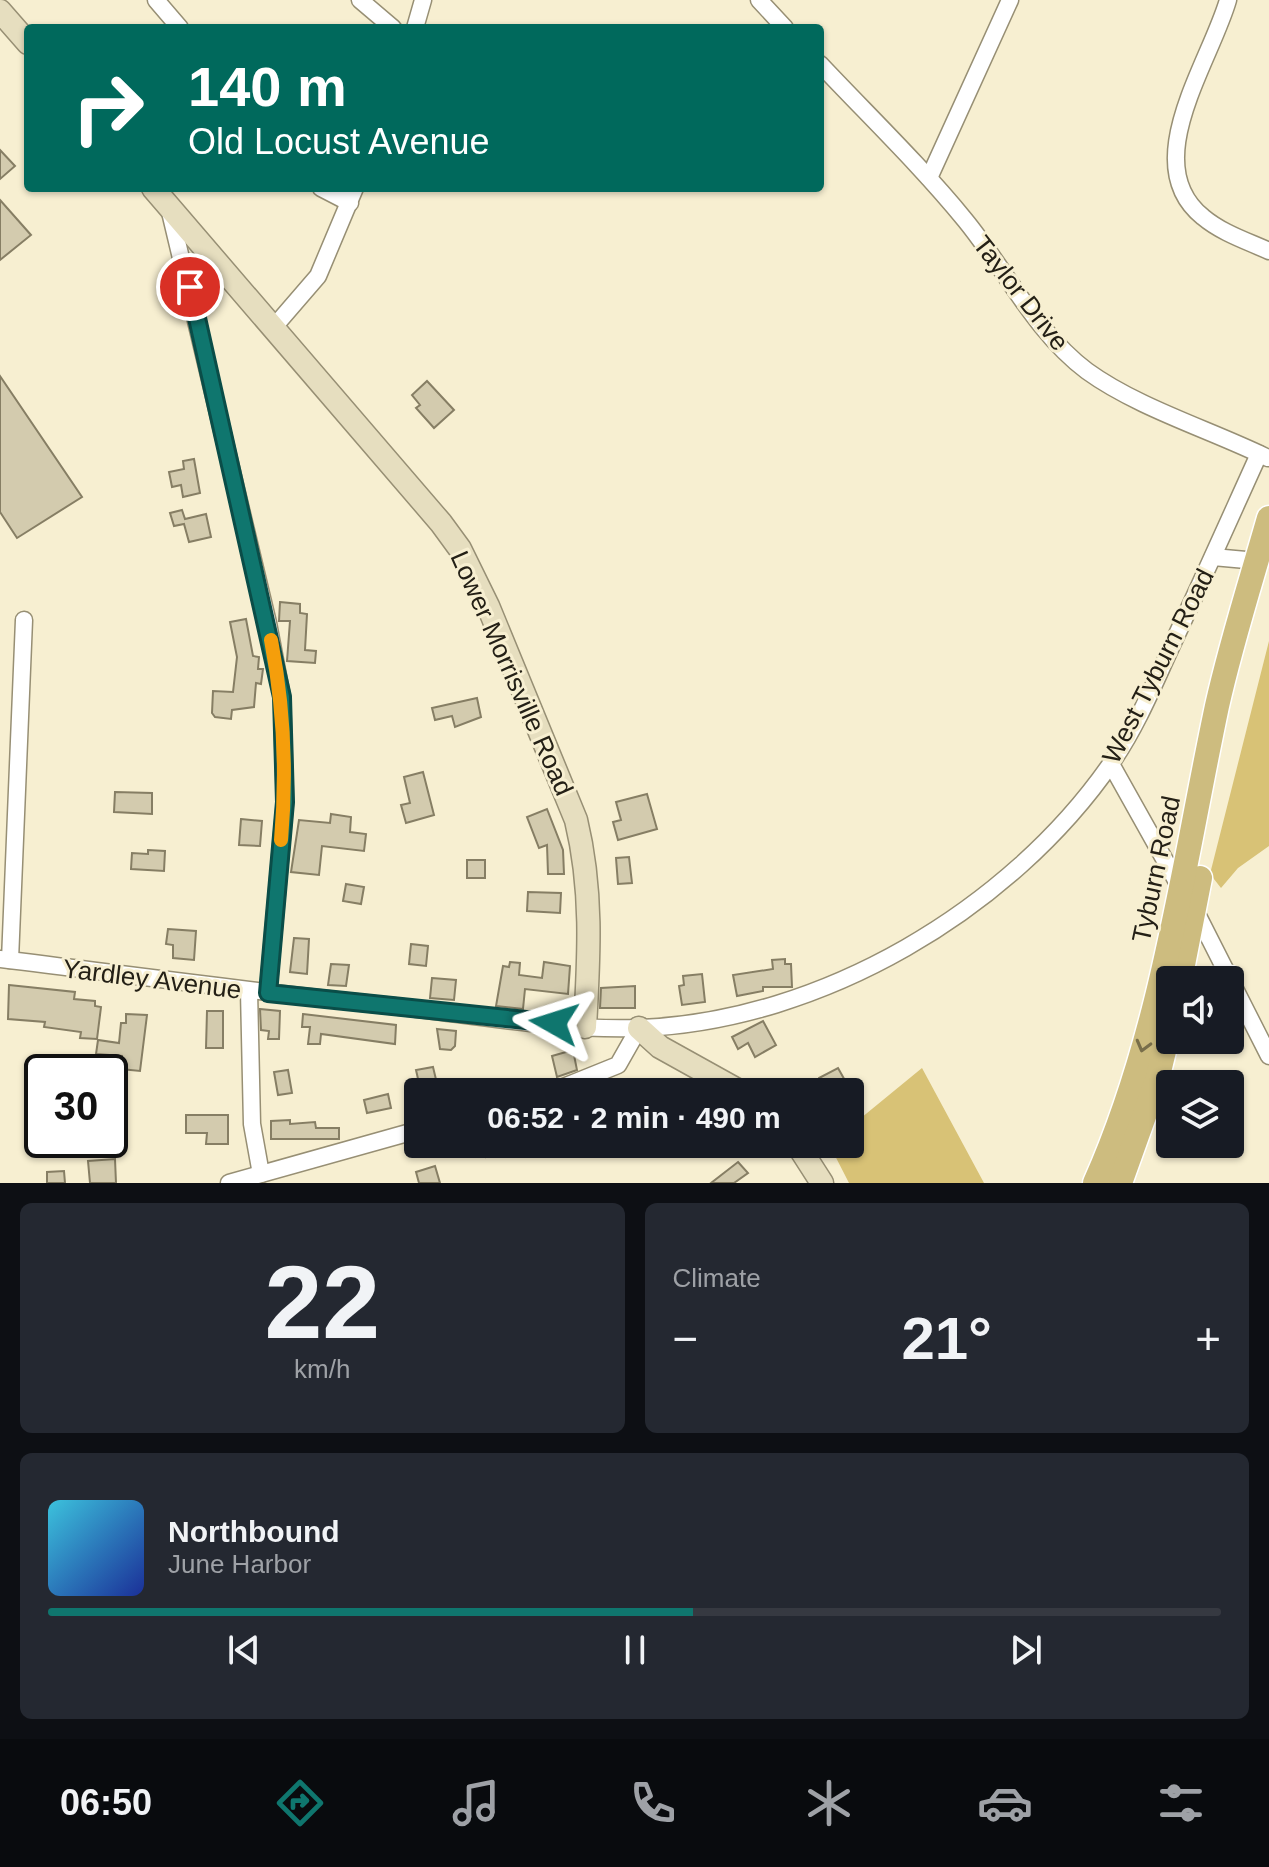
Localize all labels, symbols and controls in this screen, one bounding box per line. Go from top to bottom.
text: 140 m [188,55,347,118]
icon: right [56,56,160,160]
text: Old Locust Avenue [188,121,490,162]
street label: Taylor Drive [967,230,1075,356]
pin [156,253,224,321]
icon: arrive [168,265,212,309]
street label: Lower Morrisville Road [445,546,579,800]
street label: West Tyburn Road [1096,564,1220,768]
street label: Tyburn Road [1126,793,1186,945]
street label: Yardley Avenue [61,953,243,1005]
map controls [1156,966,1244,1158]
button: sound [1156,966,1244,1054]
position arrow [512,981,596,1065]
one-way arrow [1136,1038,1152,1052]
speed limit sign: 30 [24,1054,128,1158]
button: layers [1156,1070,1244,1158]
text: 06:52 · 2 min · 490 m [487,1101,781,1134]
text: 22 [264,1244,380,1360]
text: Climate [673,1263,761,1293]
text: 21° [901,1305,992,1372]
text: − [673,1314,698,1363]
text: + [1195,1314,1221,1363]
text: km/h [294,1354,350,1384]
text: Northbound [168,1515,340,1548]
text: June Harbor [168,1549,311,1579]
icon: previous [222,1628,266,1672]
icon: pause [613,1628,657,1672]
icon: next [1004,1628,1048,1672]
icon: directions [272,1775,328,1831]
icon: music [448,1775,504,1831]
icon: phone [625,1775,681,1831]
icon: climate [801,1775,857,1831]
icon: car [977,1775,1033,1831]
icon: filters [1153,1775,1209,1831]
text: 06:50 [60,1782,152,1823]

